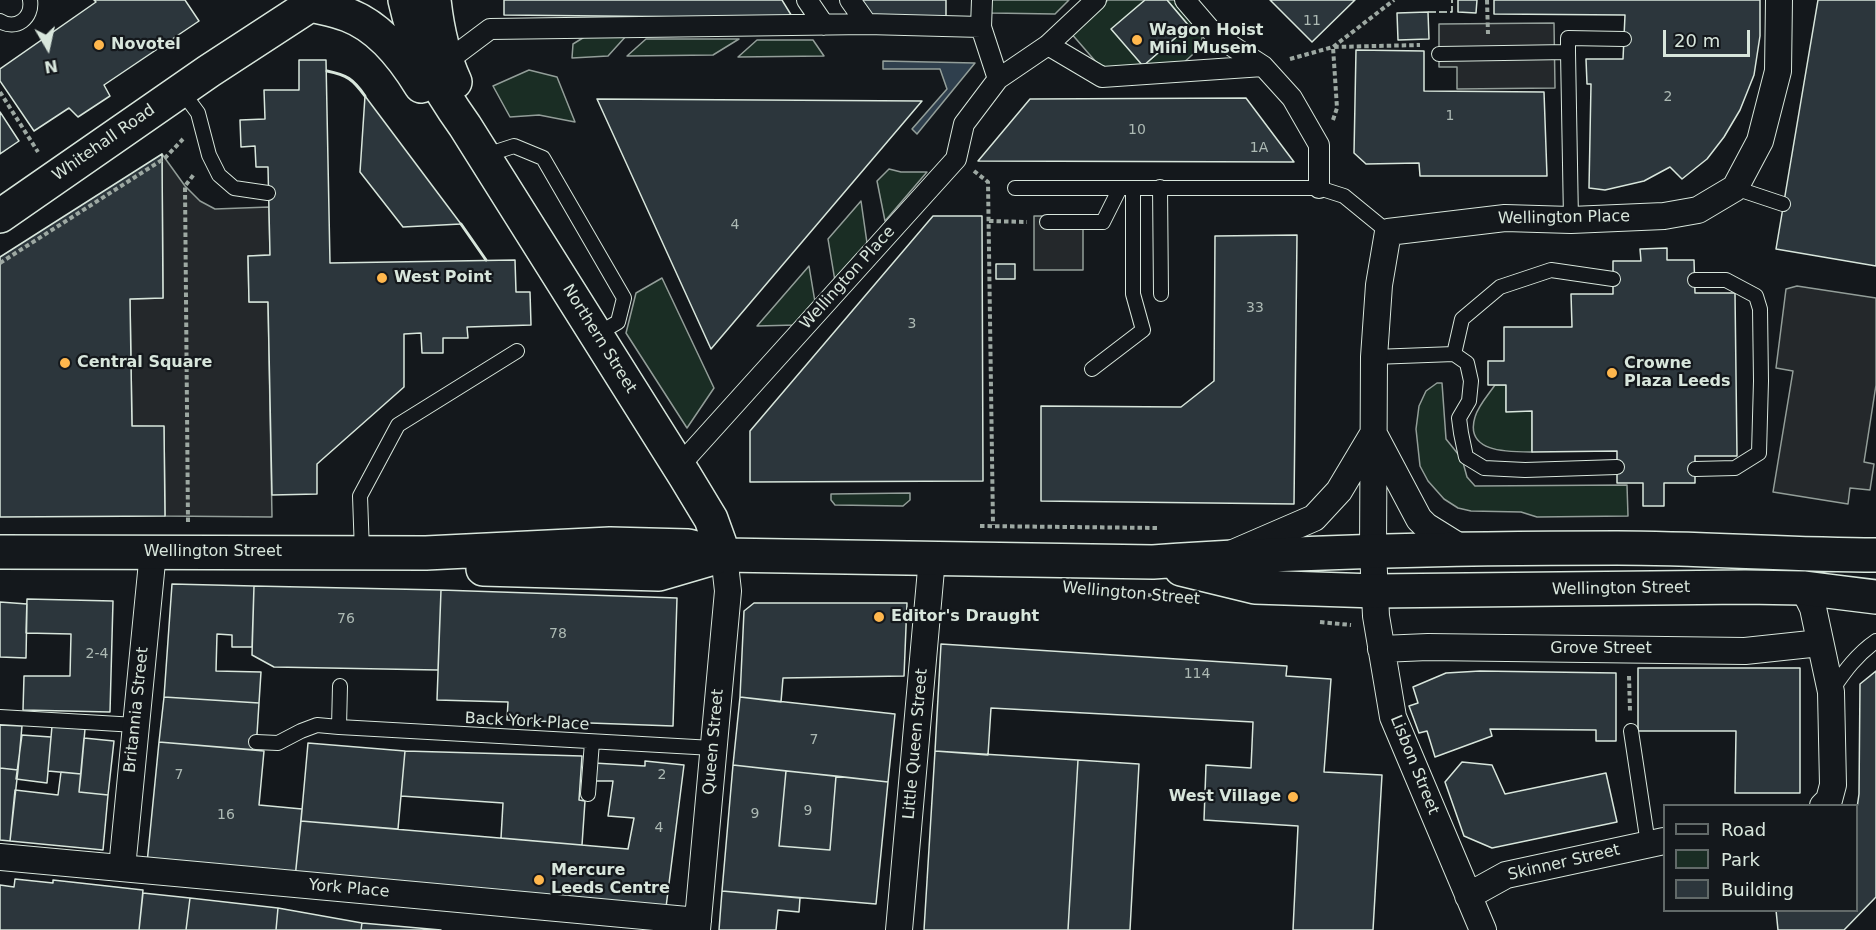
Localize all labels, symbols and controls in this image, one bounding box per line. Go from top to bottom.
house number: 11 [1303,13,1321,29]
north arrow [18,18,78,78]
scale bar [1666,18,1753,56]
place label: Wagon Hoist Mini Musem [1149,21,1263,59]
text: 20 m [1674,30,1720,51]
marker: Wagon Hoist Mini Musem [1130,33,1144,47]
place label: Novotel [111,35,181,55]
marker: Novotel [92,38,106,52]
text: N [43,56,59,77]
house number: 2 [1664,89,1672,105]
street label: Whitehall Road [49,101,159,185]
house number: 1 [1446,108,1454,124]
house number: 10 [1128,122,1146,138]
house number: 1A [1250,140,1268,156]
street label: Wellington Place [1498,207,1630,229]
house number: 4 [731,217,739,233]
street label: Wellington Place [797,222,899,334]
place label: West Point [394,268,492,288]
marker: West Point [375,271,389,285]
street label: Northern Street [558,281,640,397]
house number: 33 [1246,300,1264,316]
house number: 3 [908,316,916,332]
place label: Central Square [77,353,212,373]
place label: Crowne Plaza Leeds [1624,354,1731,392]
marker: Central Square [58,356,72,370]
marker: Crowne Plaza Leeds [1605,366,1619,380]
street label: Wellington Street [144,542,282,562]
street label: Wellington Street [1061,578,1201,610]
street label: Wellington Street [1552,578,1690,600]
place label: Editor's Draught [891,607,1039,627]
marker: Editor's Draught [872,610,886,624]
house number: 76 [337,611,355,627]
house number: 78 [549,626,567,642]
street label: Grove Street [1550,639,1652,659]
house number: 2-4 [86,646,108,662]
street label: Britannia Street [121,646,153,774]
house number: 114 [1184,666,1210,682]
street label: Little Queen Street [900,668,932,820]
street label: Queen Street [700,688,728,796]
street label: Back York Place [464,709,590,735]
street label: Lisbon Street [1385,713,1443,817]
house number: 7 [810,732,818,748]
house number: 7 [175,767,183,783]
house number: 2 [658,767,666,783]
place label: West Village [1169,787,1281,807]
marker: West Village [1286,790,1300,804]
house number: 9 [804,803,812,819]
legend [1663,804,1858,912]
house number: 9 [751,806,759,822]
house number: 16 [217,807,235,823]
text: Road [1721,819,1766,840]
house number: 4 [655,820,663,836]
street label: Skinner Street [1506,841,1622,885]
text: Park [1721,849,1760,870]
place label: Mercure Leeds Centre [551,861,670,899]
marker: Mercure Leeds Centre [532,873,546,887]
street label: York Place [308,876,390,902]
text: Building [1721,879,1794,900]

